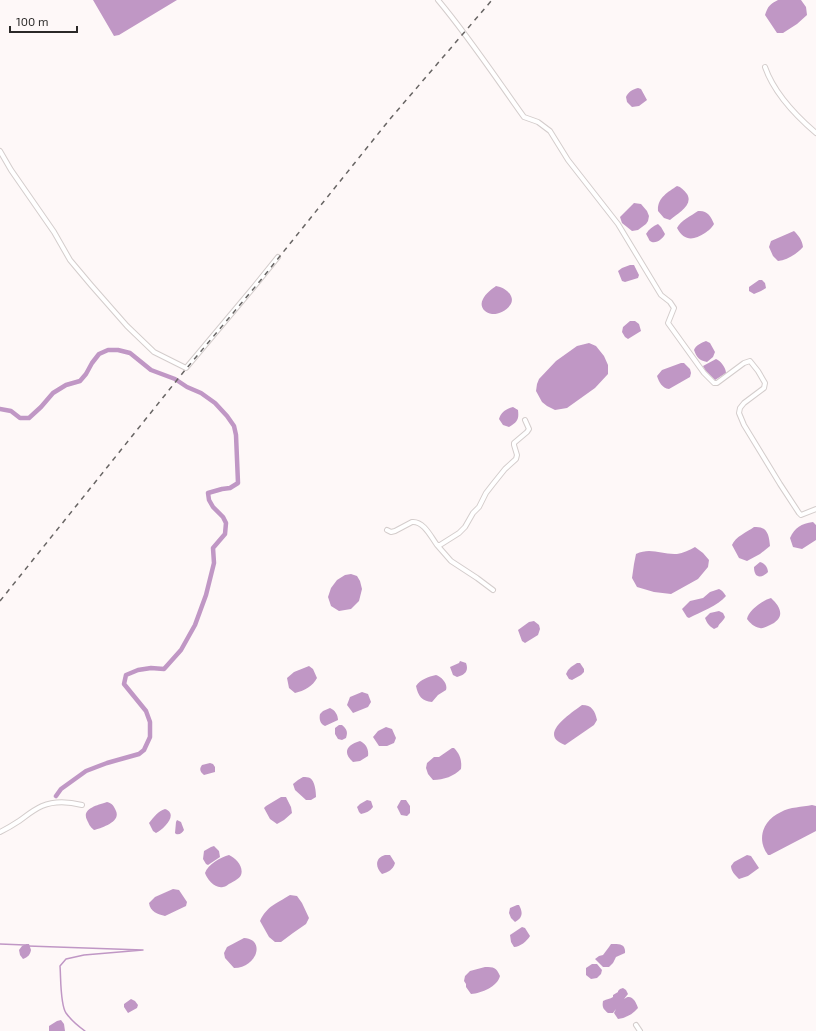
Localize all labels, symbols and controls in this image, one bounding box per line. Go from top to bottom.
scale bar [10,8,77,34]
text: 100 m [16,14,48,28]

